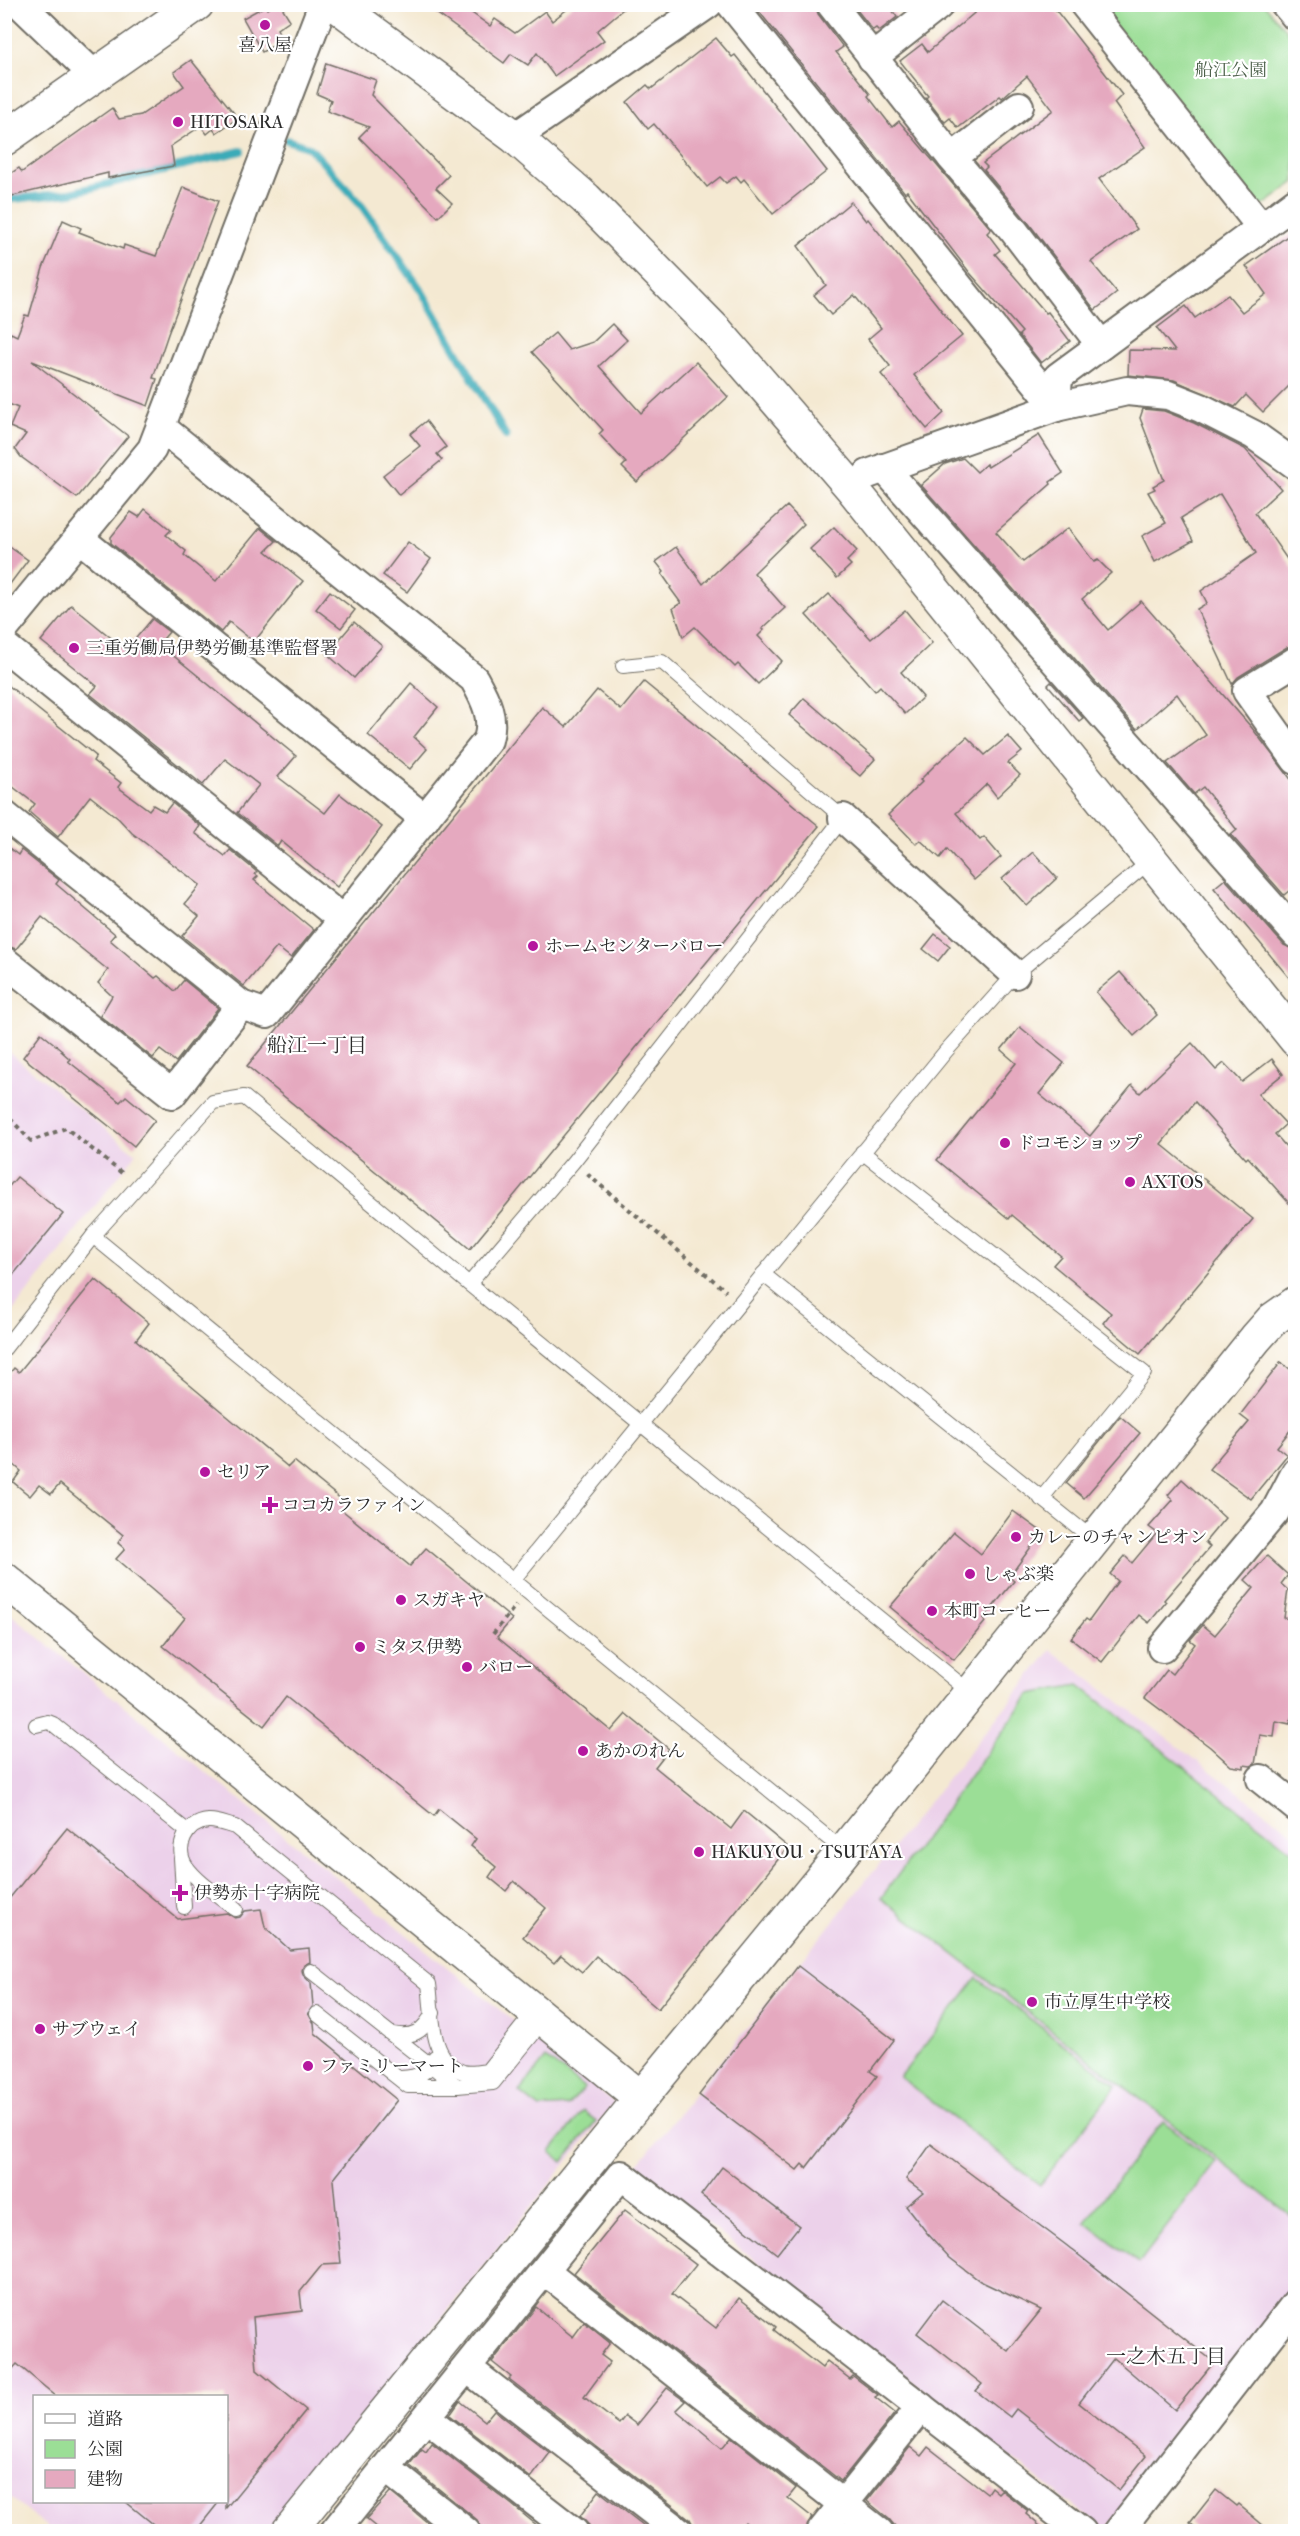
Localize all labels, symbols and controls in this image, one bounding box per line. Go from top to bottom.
marker: 喜八屋 [258,18,272,32]
place label: 喜八屋 [238,35,292,56]
park label: 船江公園 [1195,60,1267,81]
place label: HITOSARA [190,112,284,133]
marker: HITOSARA [171,115,185,129]
place label: 三重労働局伊勢労働基準監督署 [86,638,338,659]
marker: 三重労働局伊勢労働基準監督署 [67,641,81,655]
place label: ホームセンターバロー [545,936,723,957]
marker: ホームセンターバロー [526,939,540,953]
district label: 船江一丁目 [267,1034,367,1057]
place label: ドコモショップ [1017,1133,1142,1154]
marker: ドコモショップ [998,1136,1012,1150]
place label: AXTOS [1141,1172,1203,1193]
marker: AXTOS [1123,1175,1137,1189]
place label: セリア [217,1462,271,1483]
marker: セリア [198,1465,212,1479]
place label: ココカラファイン [282,1495,426,1516]
marker: ココカラファイン [263,1498,277,1512]
place label: カレーのチャンピオン [1028,1527,1207,1548]
marker: カレーのチャンピオン [1009,1530,1023,1544]
place label: しゃぶ楽 [982,1564,1054,1585]
marker: しゃぶ楽 [963,1567,977,1581]
place label: スガキヤ [413,1590,485,1611]
marker: スガキヤ [394,1593,408,1607]
place label: 本町コーヒー [944,1601,1051,1622]
marker: 本町コーヒー [925,1604,939,1618]
place label: ミタス伊勢 [372,1637,462,1658]
marker: ミタス伊勢 [353,1640,367,1654]
place label: バロー [479,1657,533,1678]
marker: バロー [460,1660,474,1674]
place label: あかのれん [595,1741,685,1762]
marker: あかのれん [576,1744,590,1758]
place label: HAKUYOU・TSUTAYA [711,1842,903,1863]
marker: HAKUYOU・TSUTAYA [692,1845,706,1859]
place label: 伊勢赤十字病院 [194,1883,320,1904]
marker: 伊勢赤十字病院 [171,1884,189,1902]
place label: 市立厚生中学校 [1044,1992,1170,2013]
marker: 市立厚生中学校 [1025,1995,1039,2009]
place label: サブウェイ [52,2019,141,2040]
marker: サブウェイ [33,2022,47,2036]
place label: ファミリーマート [320,2056,464,2077]
marker: ファミリーマート [301,2059,315,2073]
district label: 一之木五丁目 [1106,2345,1226,2368]
legend [33,2395,228,2503]
text: 道路 [87,2409,123,2430]
text: 公園 [87,2439,123,2460]
text: 建物 [87,2469,123,2490]

